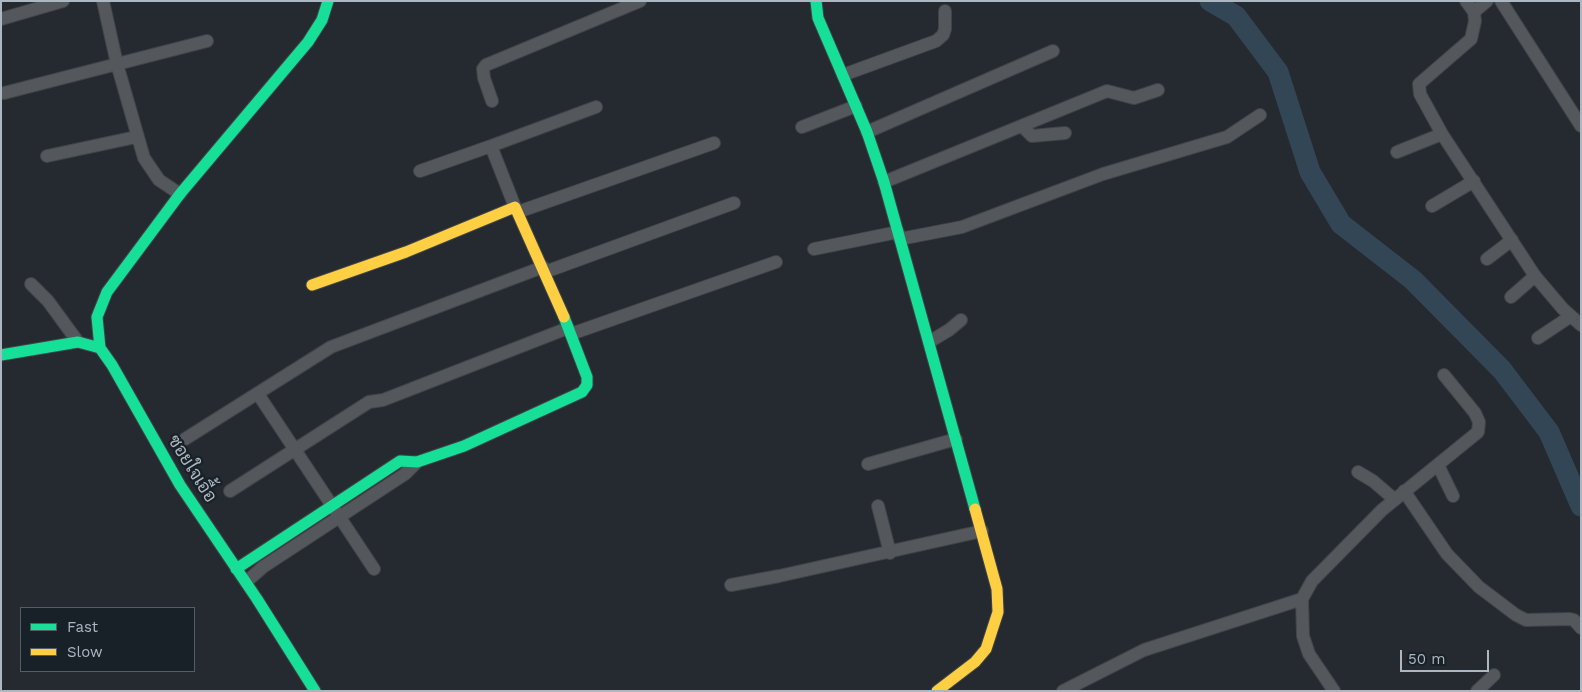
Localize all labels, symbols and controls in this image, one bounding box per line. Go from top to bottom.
street label: ซอยใจเอื้อ [163,431,221,507]
legend [20,607,195,672]
text: Fast [67,618,98,636]
scale bar [1402,640,1491,672]
text: Slow [67,643,103,661]
text: 50 m [1408,650,1445,668]

